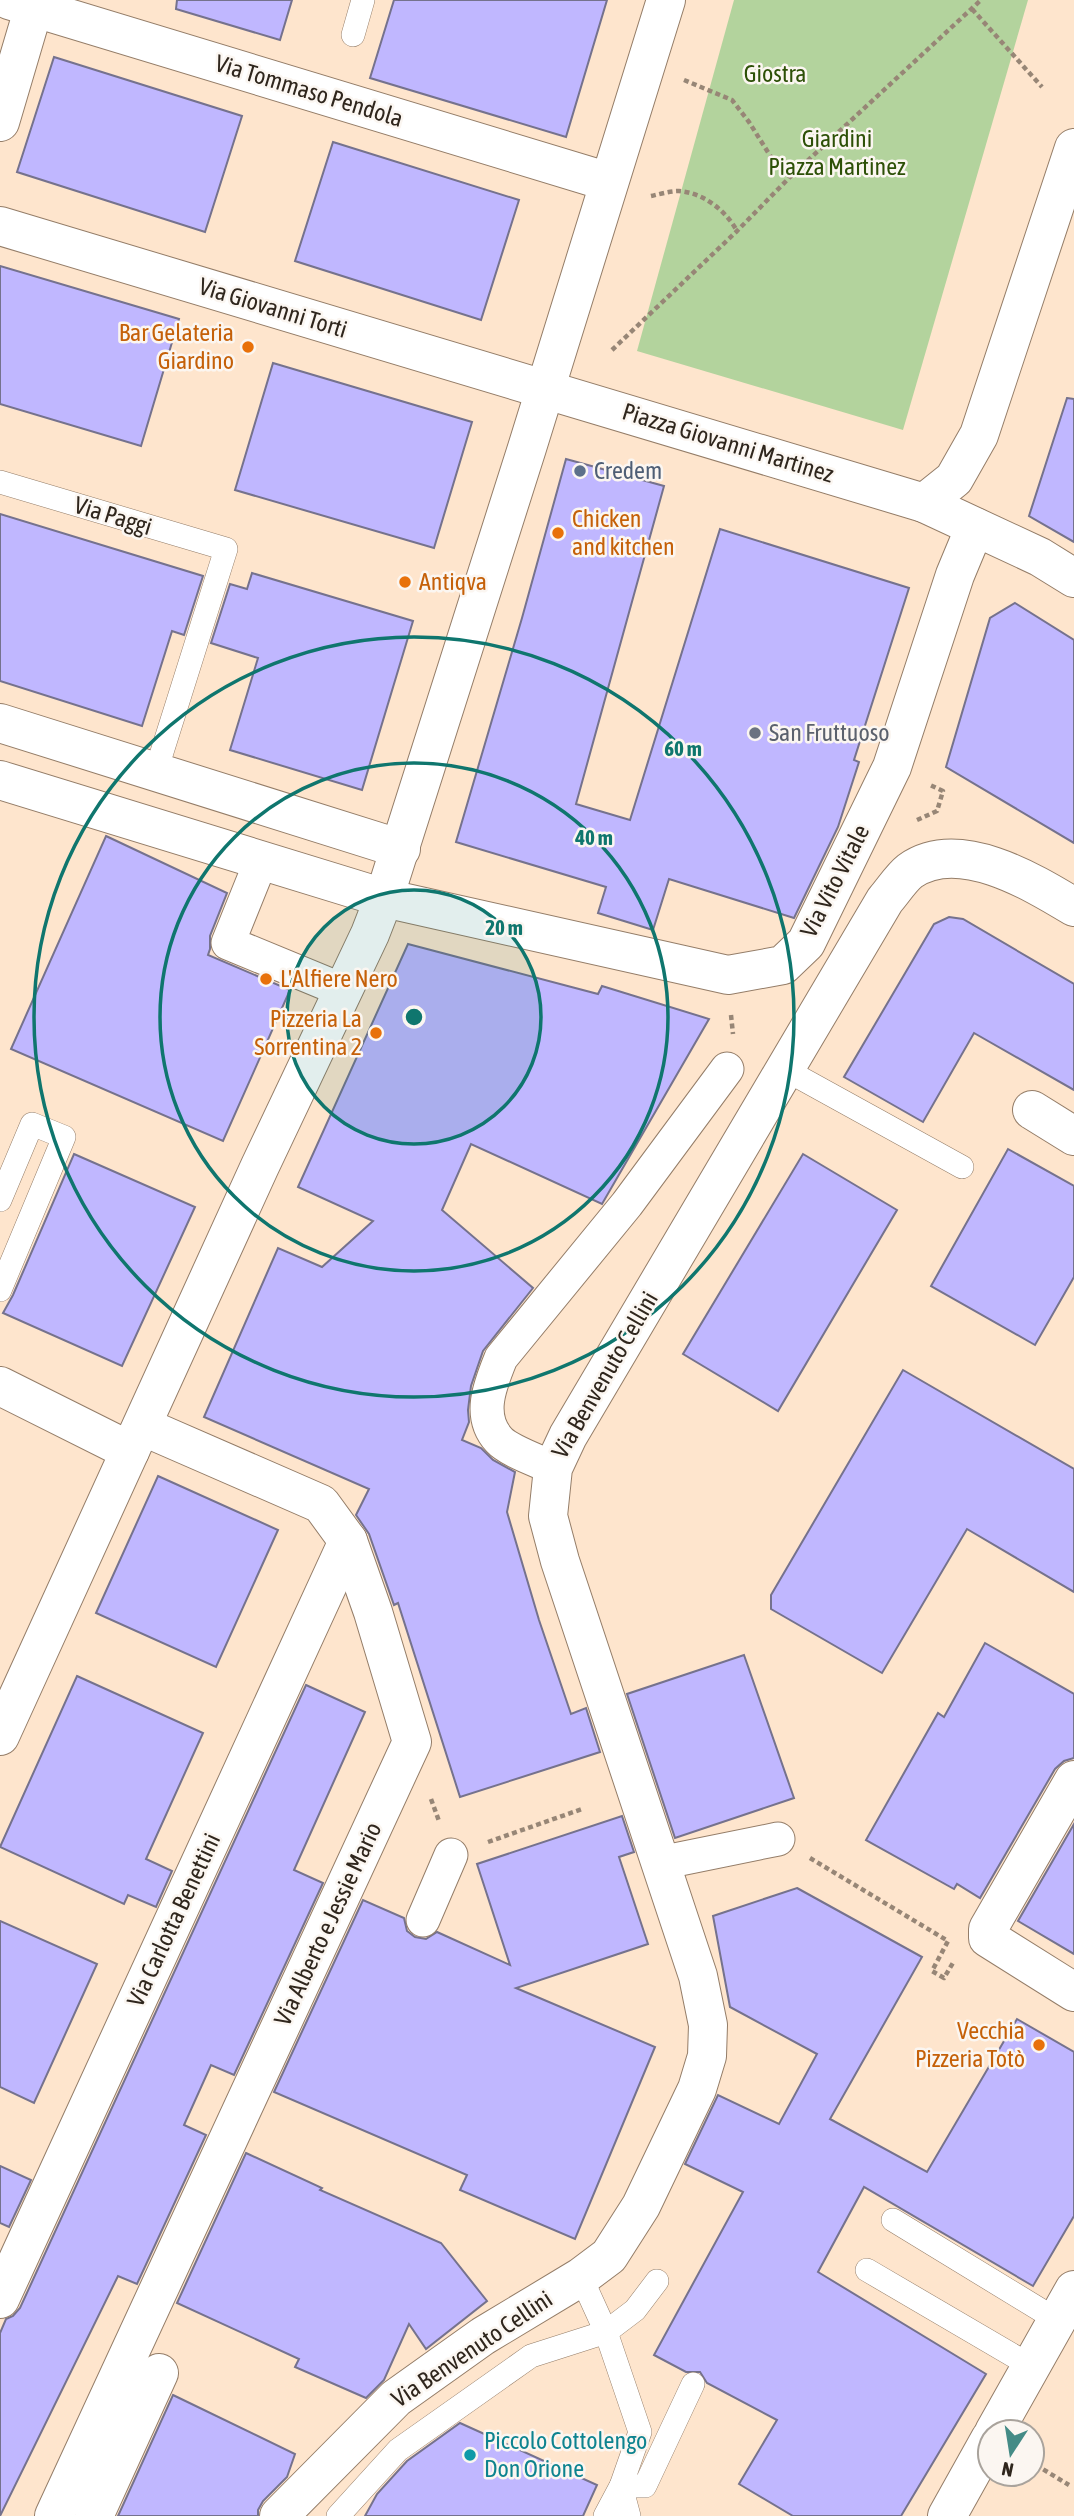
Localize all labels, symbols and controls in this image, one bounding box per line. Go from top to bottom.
street label: Via Tommaso Pendola [212,49,406,132]
park label: Giostra [744,60,806,87]
park label: Giardini Piazza Martinez [768,125,906,180]
street label: Via Giovanni Torti [196,272,351,343]
place label: Bar Gelateria Giardino [119,319,234,374]
marker: Bar Gelateria Giardino [240,339,256,355]
street label: Piazza Giovanni Martinez [619,398,837,488]
place label: Credem [594,457,662,484]
marker: Credem [572,463,588,479]
street label: Via Paggi [71,491,155,540]
place label: Chicken and kitchen [572,505,675,560]
marker: Chicken and kitchen [550,525,566,541]
place label: Antiqva [419,568,487,595]
marker: Antiqva [397,574,413,590]
place label: San Fruttuoso [769,719,889,746]
marker: San Fruttuoso [747,725,763,741]
text: 60 m [664,736,702,760]
street label: Via Vito Vitale [795,820,874,942]
text: 40 m [574,825,613,849]
text: 20 m [485,915,523,939]
place label: L'Alfiere Nero [280,965,398,992]
marker: L'Alfiere Nero [258,971,274,987]
place label: Pizzeria La Sorrentina 2 [254,1005,362,1060]
centre of rings [402,1005,426,1029]
marker: Pizzeria La Sorrentina 2 [368,1025,384,1041]
street label: Via Benvenuto Cellini [546,1287,663,1463]
street label: Via Alberto e Jessie Mario [269,1818,386,2030]
street label: Via Carlotta Benettini [122,1829,225,2011]
place label: Vecchia Pizzeria Totò [915,2017,1025,2072]
marker: Vecchia Pizzeria Totò [1031,2037,1047,2053]
street label: Via Benvenuto Cellini [386,2285,557,2412]
north arrow [976,2418,1046,2488]
place label: Piccolo Cottolengo Don Orione [484,2427,647,2482]
marker: Piccolo Cottolengo Don Orione [462,2447,478,2463]
text: N [1000,2458,1015,2482]

